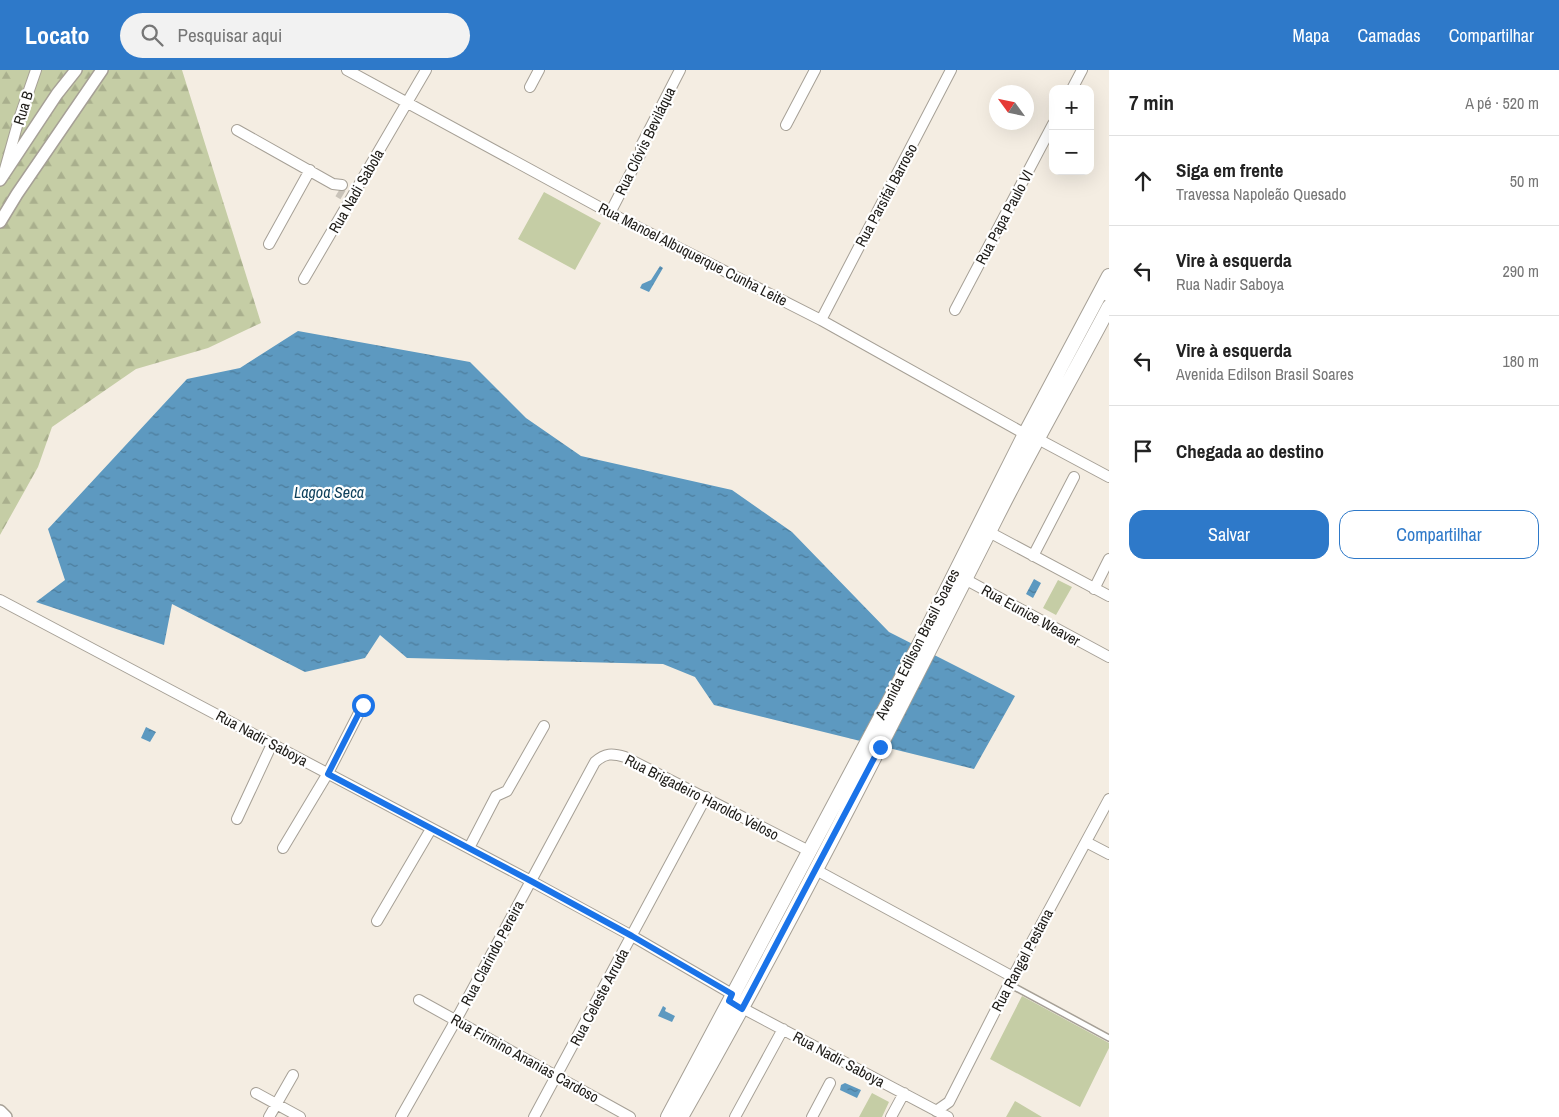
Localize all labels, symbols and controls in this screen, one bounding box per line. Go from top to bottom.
search box [120,13,470,58]
text: Locato [25,19,90,51]
icon: search [138,21,166,49]
text: Pesquisar aqui [178,22,282,48]
text: Mapa [1293,23,1330,48]
text: Camadas [1358,23,1421,48]
text: Compartilhar [1449,23,1534,48]
street label: Rua Clóvis Beviláqua [610,83,680,199]
north arrow [989,85,1034,130]
map controls [1049,85,1094,175]
button: + [1049,85,1094,130]
text: 7 min [1129,88,1174,117]
street label: Rua B [8,89,38,127]
text: A pé · 520 m [1465,92,1539,114]
button: − [1049,130,1094,175]
street label: Rua Parsifal Barroso [850,140,922,250]
street label: Rua Nadi Sabola [323,145,389,237]
text: Siga em frente [1176,157,1283,183]
street label: Rua Papa Paulo VI [970,166,1038,268]
icon: ahead [1129,167,1157,195]
text: 50 m [1510,170,1539,192]
text: Travessa Napoleão Quesado [1176,183,1346,205]
street label: Rua Manoel Albuquerque Cunha Leite [595,197,791,311]
text: Vire à esquerda [1176,247,1292,273]
icon: left [1129,257,1157,285]
text: 290 m [1503,260,1539,282]
text: Rua Nadir Saboya [1176,273,1284,295]
text: Vire à esquerda [1176,337,1292,363]
icon: left [1129,347,1157,375]
text: 180 m [1503,350,1539,372]
text: Avenida Edilson Brasil Soares [1176,363,1354,385]
icon: arrive [1129,437,1157,465]
text: Chegada ao destino [1176,438,1324,464]
water label: Lagoa Seca [294,481,364,503]
button: Salvar [1129,510,1329,559]
button: Compartilhar [1339,510,1539,559]
street label: Avenida Edilson Brasil Soares [869,565,964,724]
street label: Rua Eunice Weaver [978,579,1084,651]
route start [352,694,375,717]
street label: Rua Nadir Saboya [212,705,312,771]
route end [869,736,892,759]
street label: Rua Brigadeiro Haroldo Veloso [621,749,783,845]
street label: Rua Clarindo Pereira [455,897,529,1009]
street label: Rua Rangel Pestana [986,905,1058,1015]
street label: Rua Celeste Arruda [565,945,634,1049]
street label: Rua Firmino Ananias Cardoso [447,1009,603,1108]
street label: Rua Nadir Saboya [789,1026,889,1092]

